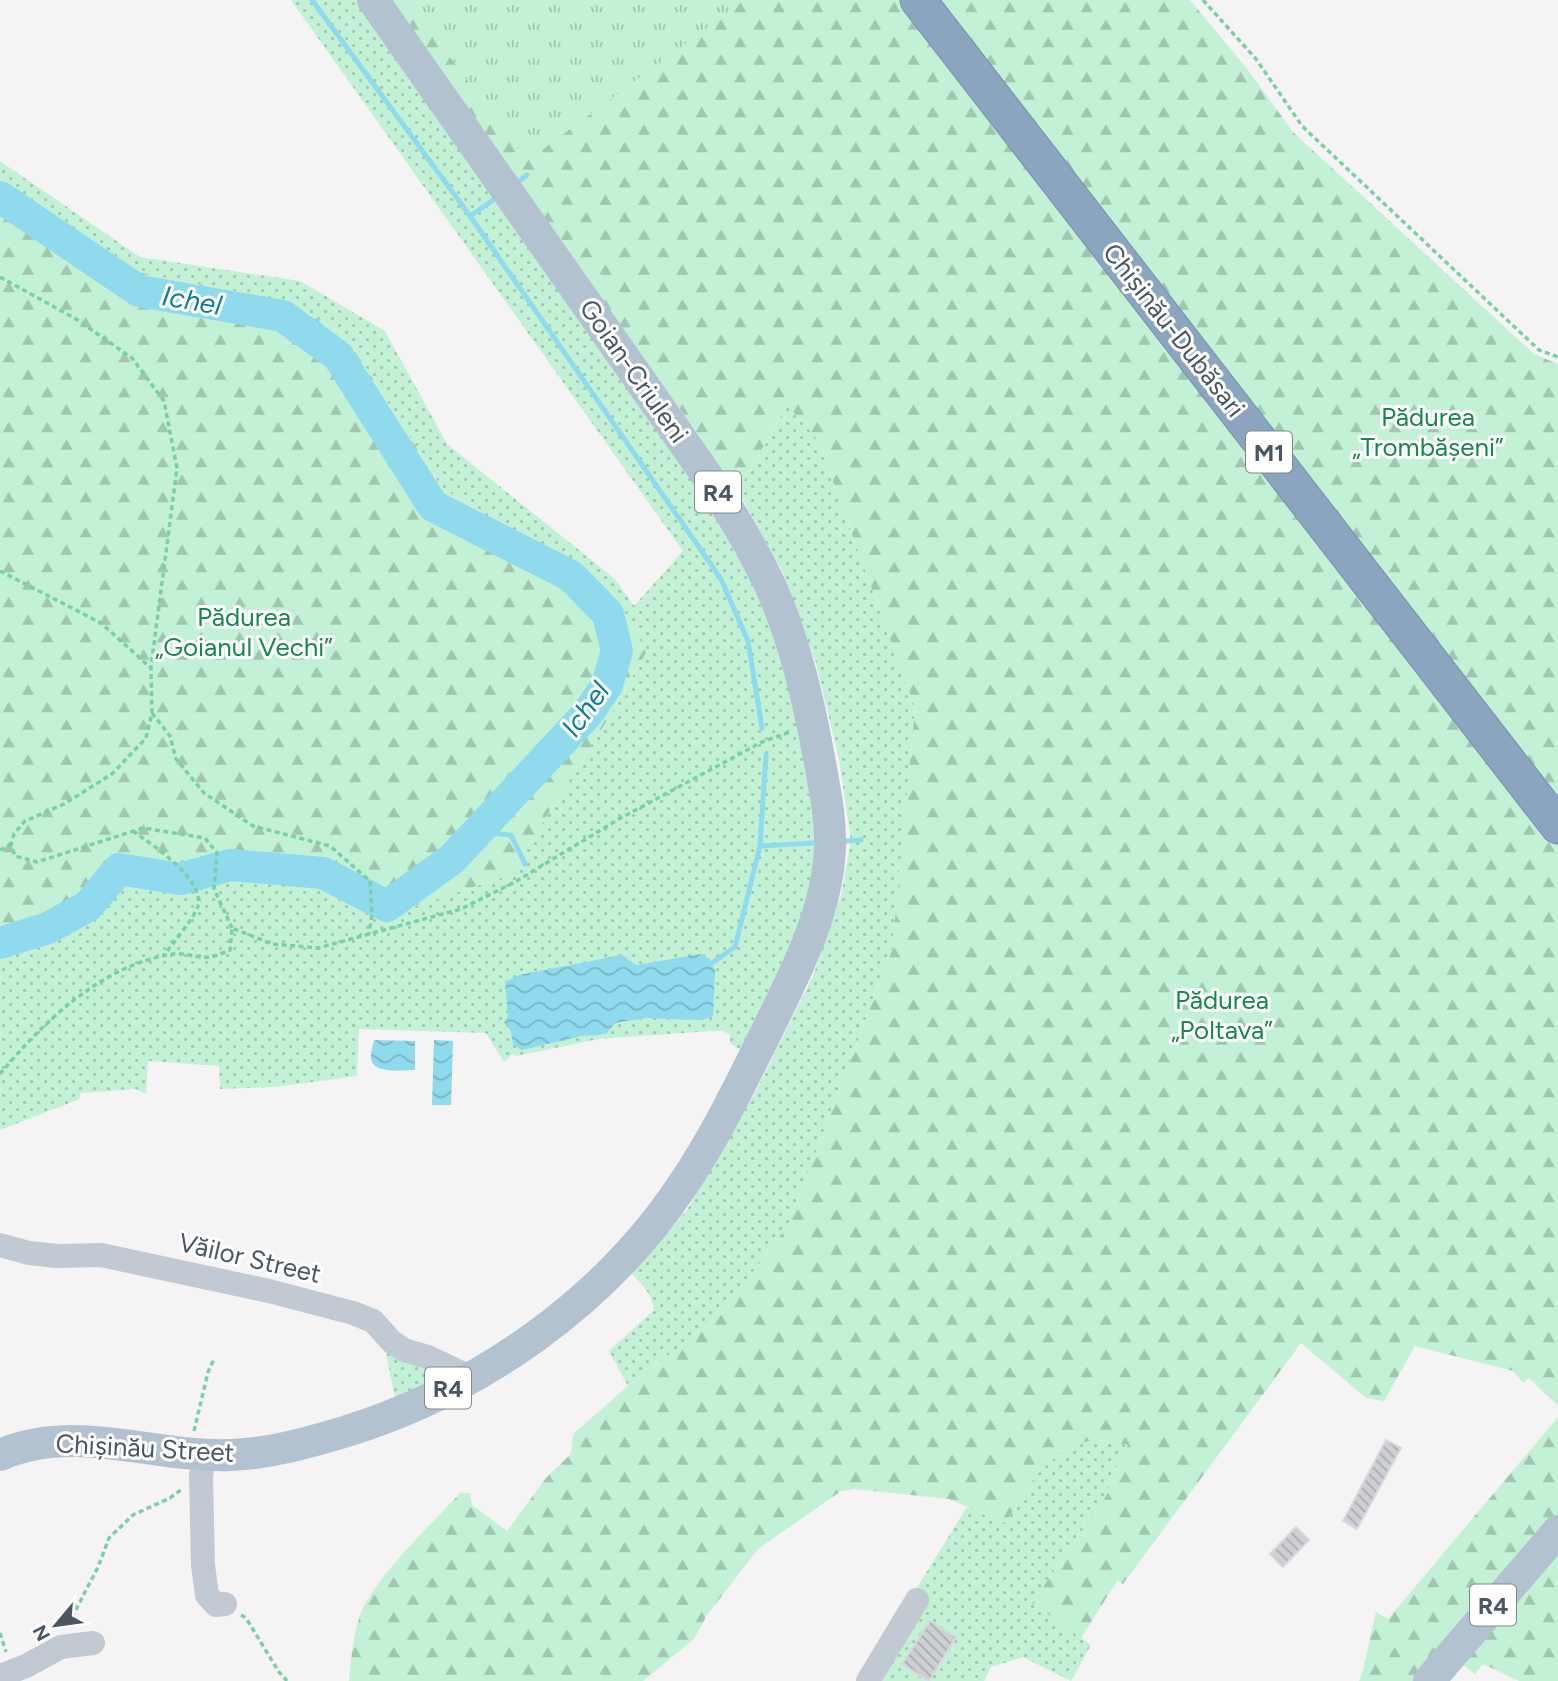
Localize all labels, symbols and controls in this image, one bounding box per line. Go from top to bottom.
street label: Chișinău-Dubăsari [1096,237,1252,423]
water label: Ichel [160,278,225,322]
street label: Goian-Criuleni [573,293,695,449]
park label: Pădurea „Trombășeni” [1352,401,1504,463]
road number: M1 [1246,432,1292,472]
road number: R4 [695,472,741,512]
park label: Pădurea „Goianul Vechi” [155,601,333,663]
water label: Ichel [554,674,617,743]
park label: Pădurea „Poltava” [1171,984,1273,1046]
street label: Văilor Street [176,1226,324,1290]
road number: R4 [425,1368,471,1408]
street label: Chișinău Street [55,1427,235,1469]
road number: R4 [1470,1584,1516,1625]
north arrow [21,1590,91,1660]
text: N [28,1621,55,1645]

